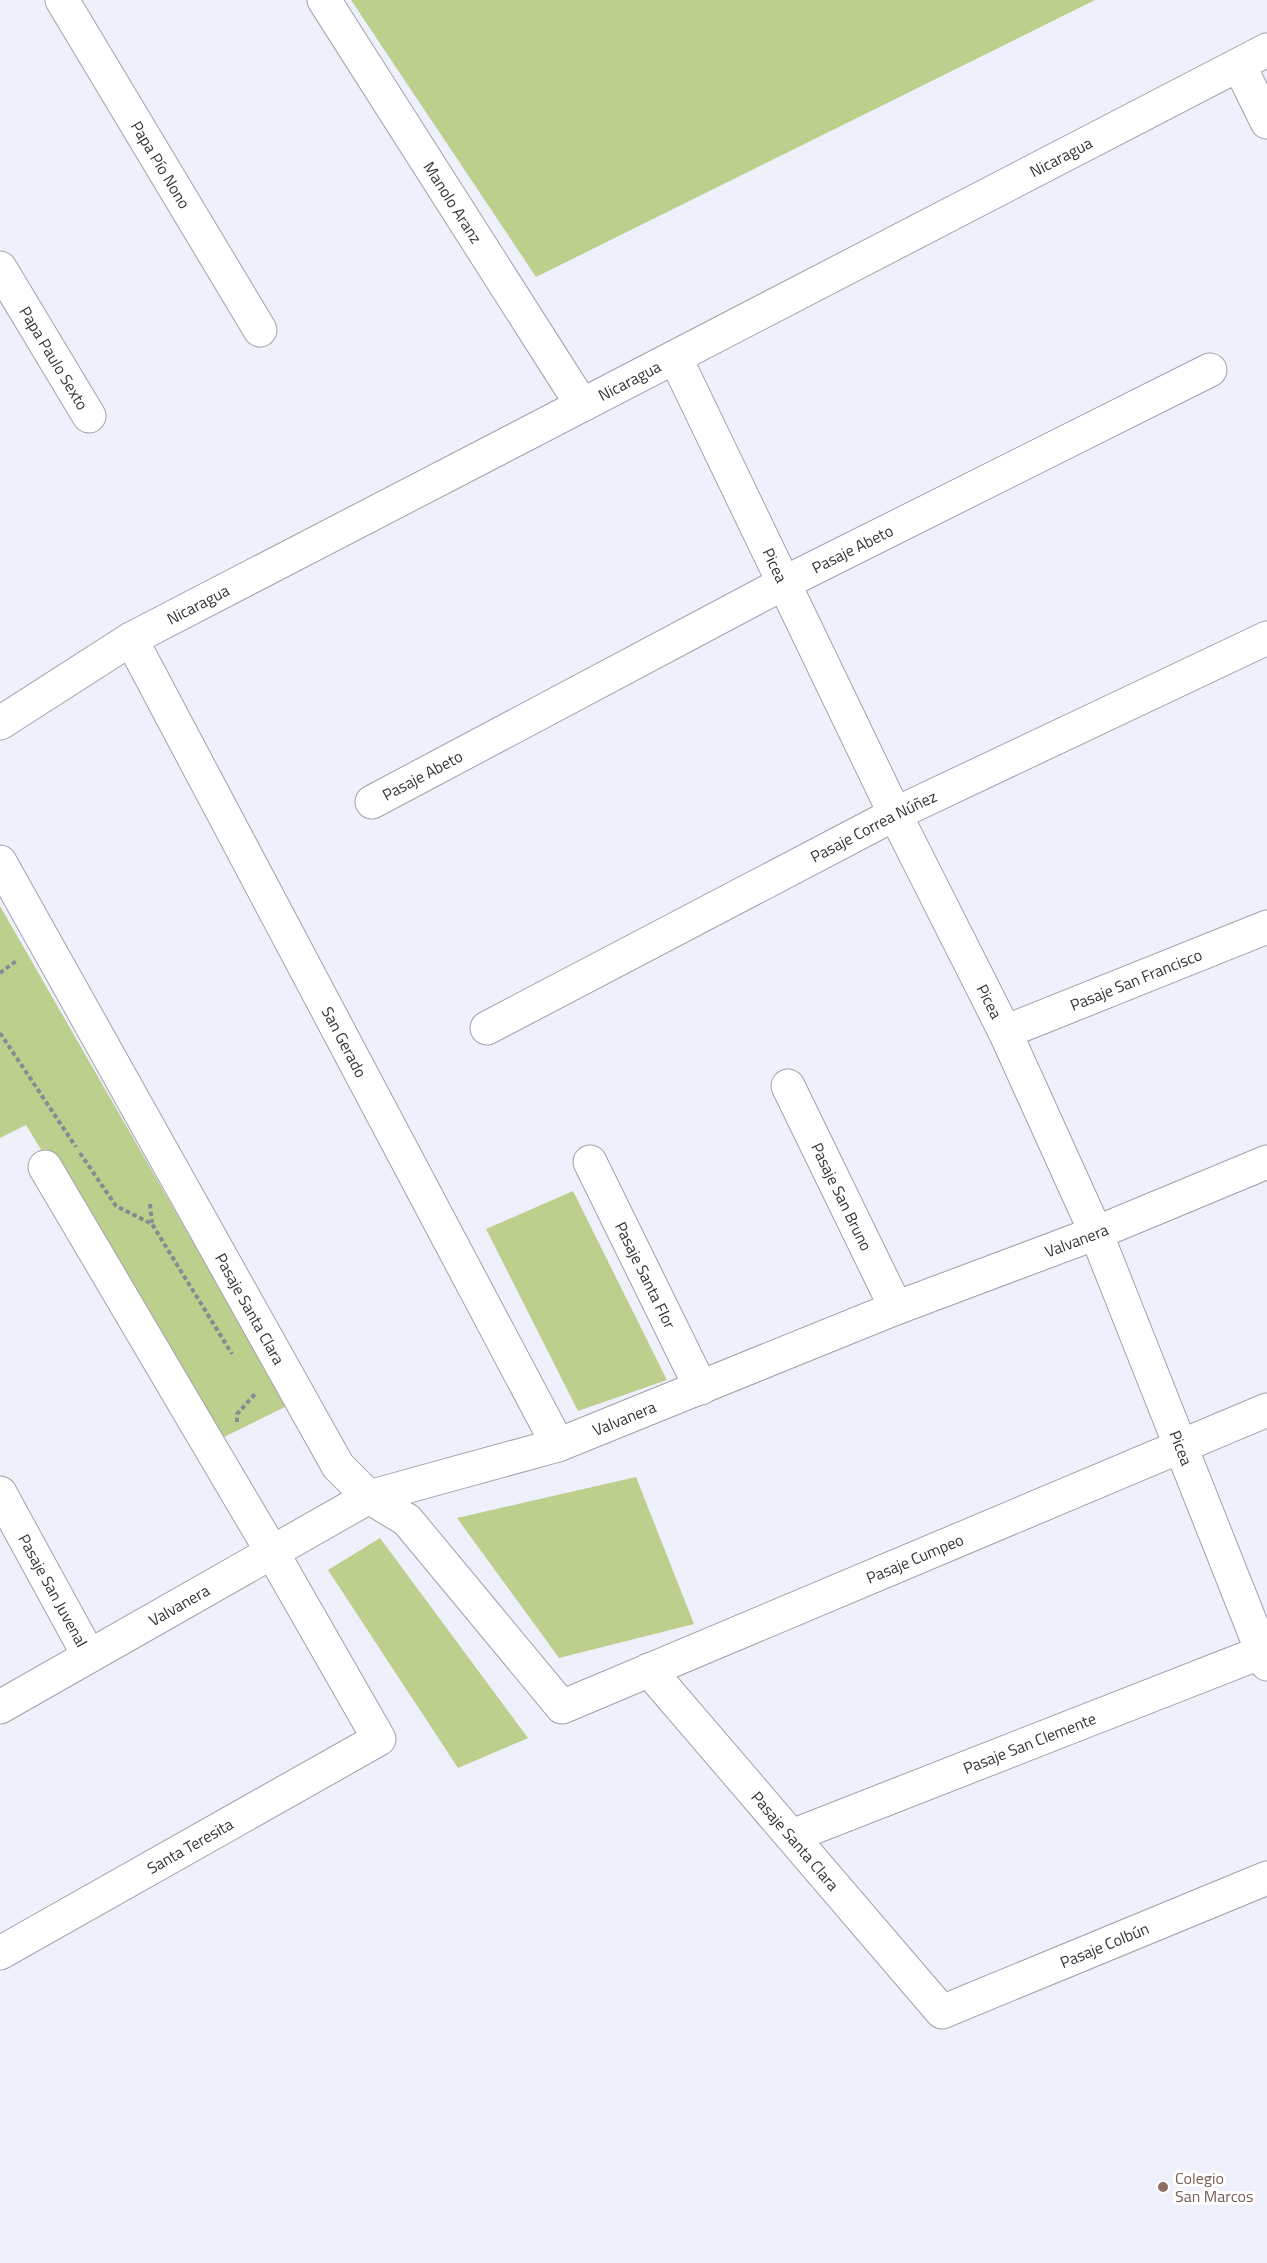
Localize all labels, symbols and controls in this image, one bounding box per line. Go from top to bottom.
street label: Papa Pío Nono [125,116,196,213]
street label: Nicaragua [1025,131,1096,183]
street label: Manolo Aranz [418,157,488,248]
street label: Papa Paulo Sexto [14,302,95,414]
street label: Nicaragua [594,354,665,407]
street label: Pasaje Abeto [808,518,897,579]
street label: Picea [757,544,794,587]
street label: Nicaragua [162,578,233,631]
street label: Pasaje Abeto [378,744,467,807]
street label: Pasaje Correa Núñez [806,784,941,868]
street label: Pasaje San Francisco [1066,942,1206,1017]
street label: Picea [971,980,1008,1023]
street label: San Gerado [316,1002,373,1082]
street label: Pasaje San Bruno [805,1138,878,1255]
street label: Pasaje Santa Flor [609,1217,682,1333]
street label: Valvanera [1041,1217,1112,1263]
street label: Pasaje Santa Clara [209,1249,291,1369]
street label: Valvanera [589,1395,659,1442]
street label: Picea [1163,1427,1199,1469]
street label: Pasaje Cumpeo [862,1527,967,1590]
street label: Pasaje San Juvenal [12,1529,94,1651]
street label: Valvanera [144,1578,214,1632]
street label: Pasaje San Clemente [959,1706,1100,1780]
street label: Pasaje Santa Clara [746,1786,845,1896]
street label: Santa Teresita [142,1812,237,1880]
street label: Pasaje Colbún [1056,1916,1153,1974]
place label: Colegio San Marcos [1175,2166,1253,2208]
marker: Colegio San Marcos [1156,2180,1170,2194]

